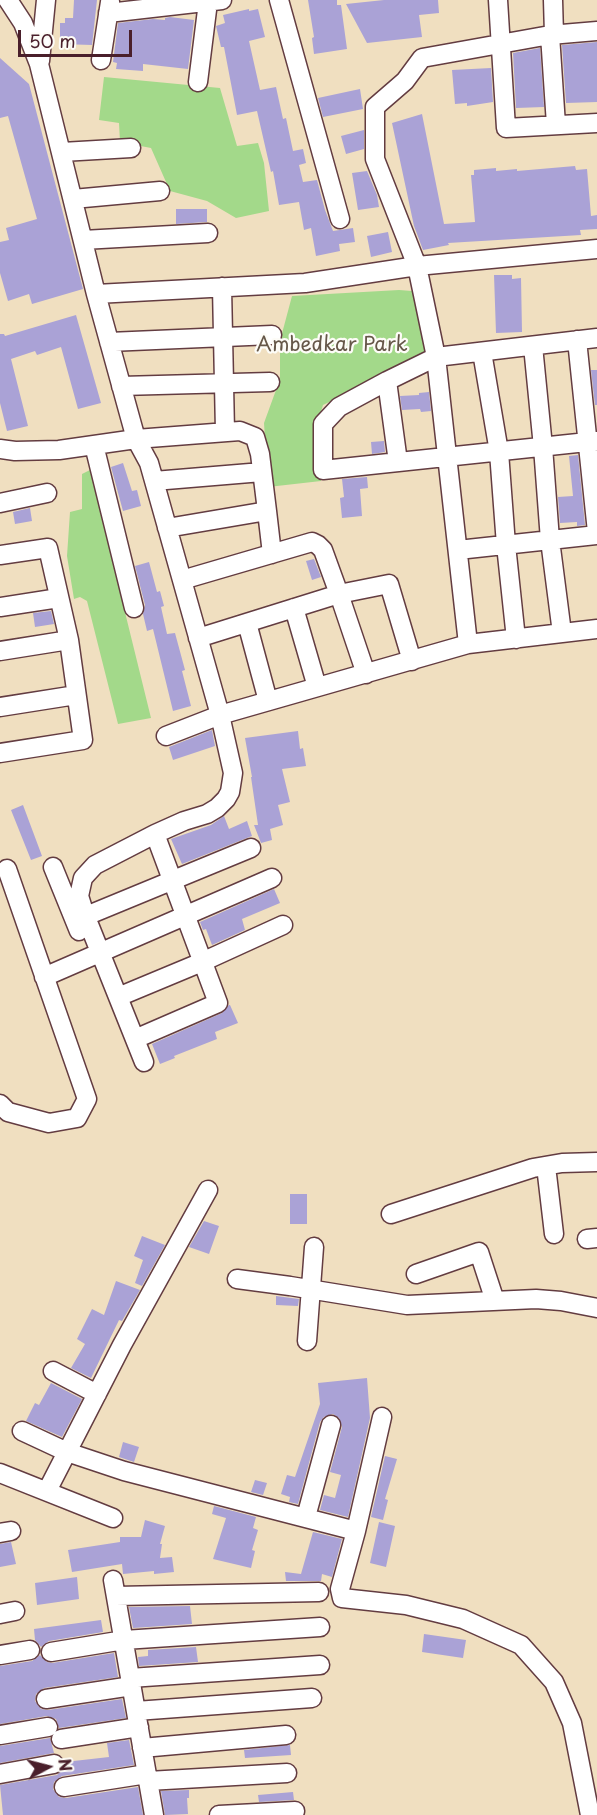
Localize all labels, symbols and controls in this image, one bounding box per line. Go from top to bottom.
scale bar [21,18,135,56]
text: 50 m [29,27,76,54]
park label: Ambedkar Park [256,333,408,357]
north arrow [18,1737,78,1797]
text: N [53,1757,79,1773]

